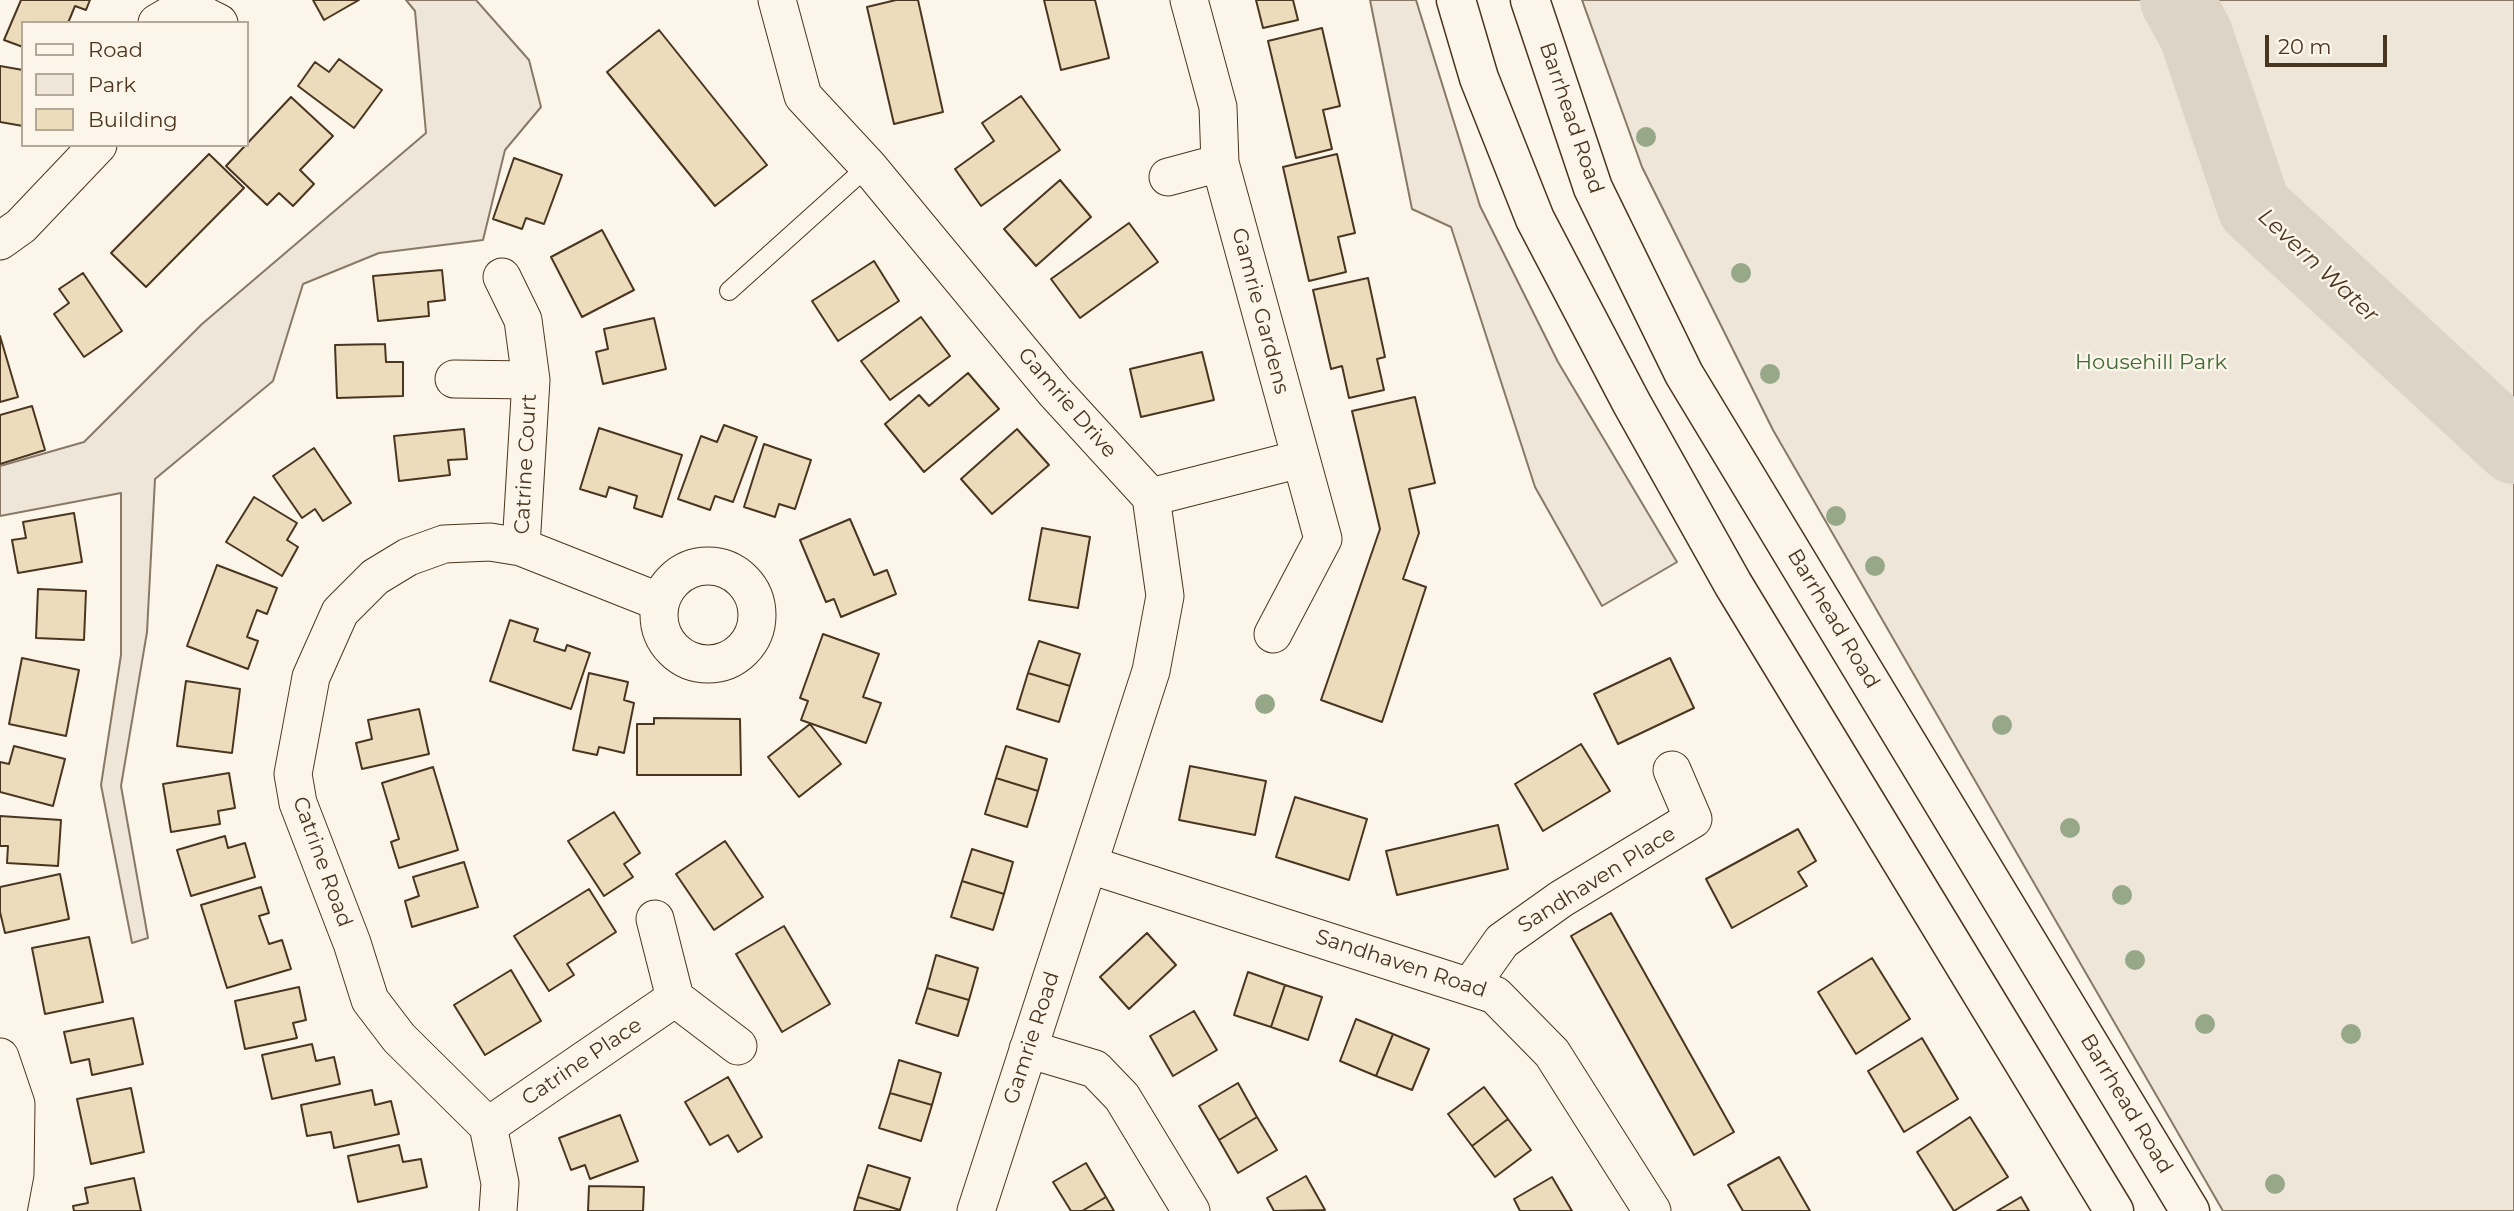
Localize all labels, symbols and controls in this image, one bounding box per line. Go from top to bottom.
legend [21,21,248,147]
scale bar [2269,21,2392,65]
text: 20 m [2278,34,2332,59]
text: Road [88,37,143,62]
street label: Barrhead Road [1533,39,1609,197]
text: Park [88,72,136,97]
text: Building [88,107,178,132]
water label: Levern Water [2252,203,2384,329]
street label: Gamrie Gardens [1226,225,1294,397]
street label: Gamrie Drive [1012,343,1122,463]
park label: Househill Park [2075,350,2227,376]
street label: Catrine Court [510,393,542,535]
street label: Barrhead Road [1781,545,1885,693]
street label: Catrine Road [287,793,357,931]
street label: Sandhaven Place [1514,821,1680,939]
street label: Sandhaven Road [1312,924,1490,1004]
street label: Gamrie Road [999,969,1065,1107]
street label: Catrine Place [517,1013,647,1111]
street label: Barrhead Road [2074,1030,2178,1178]

